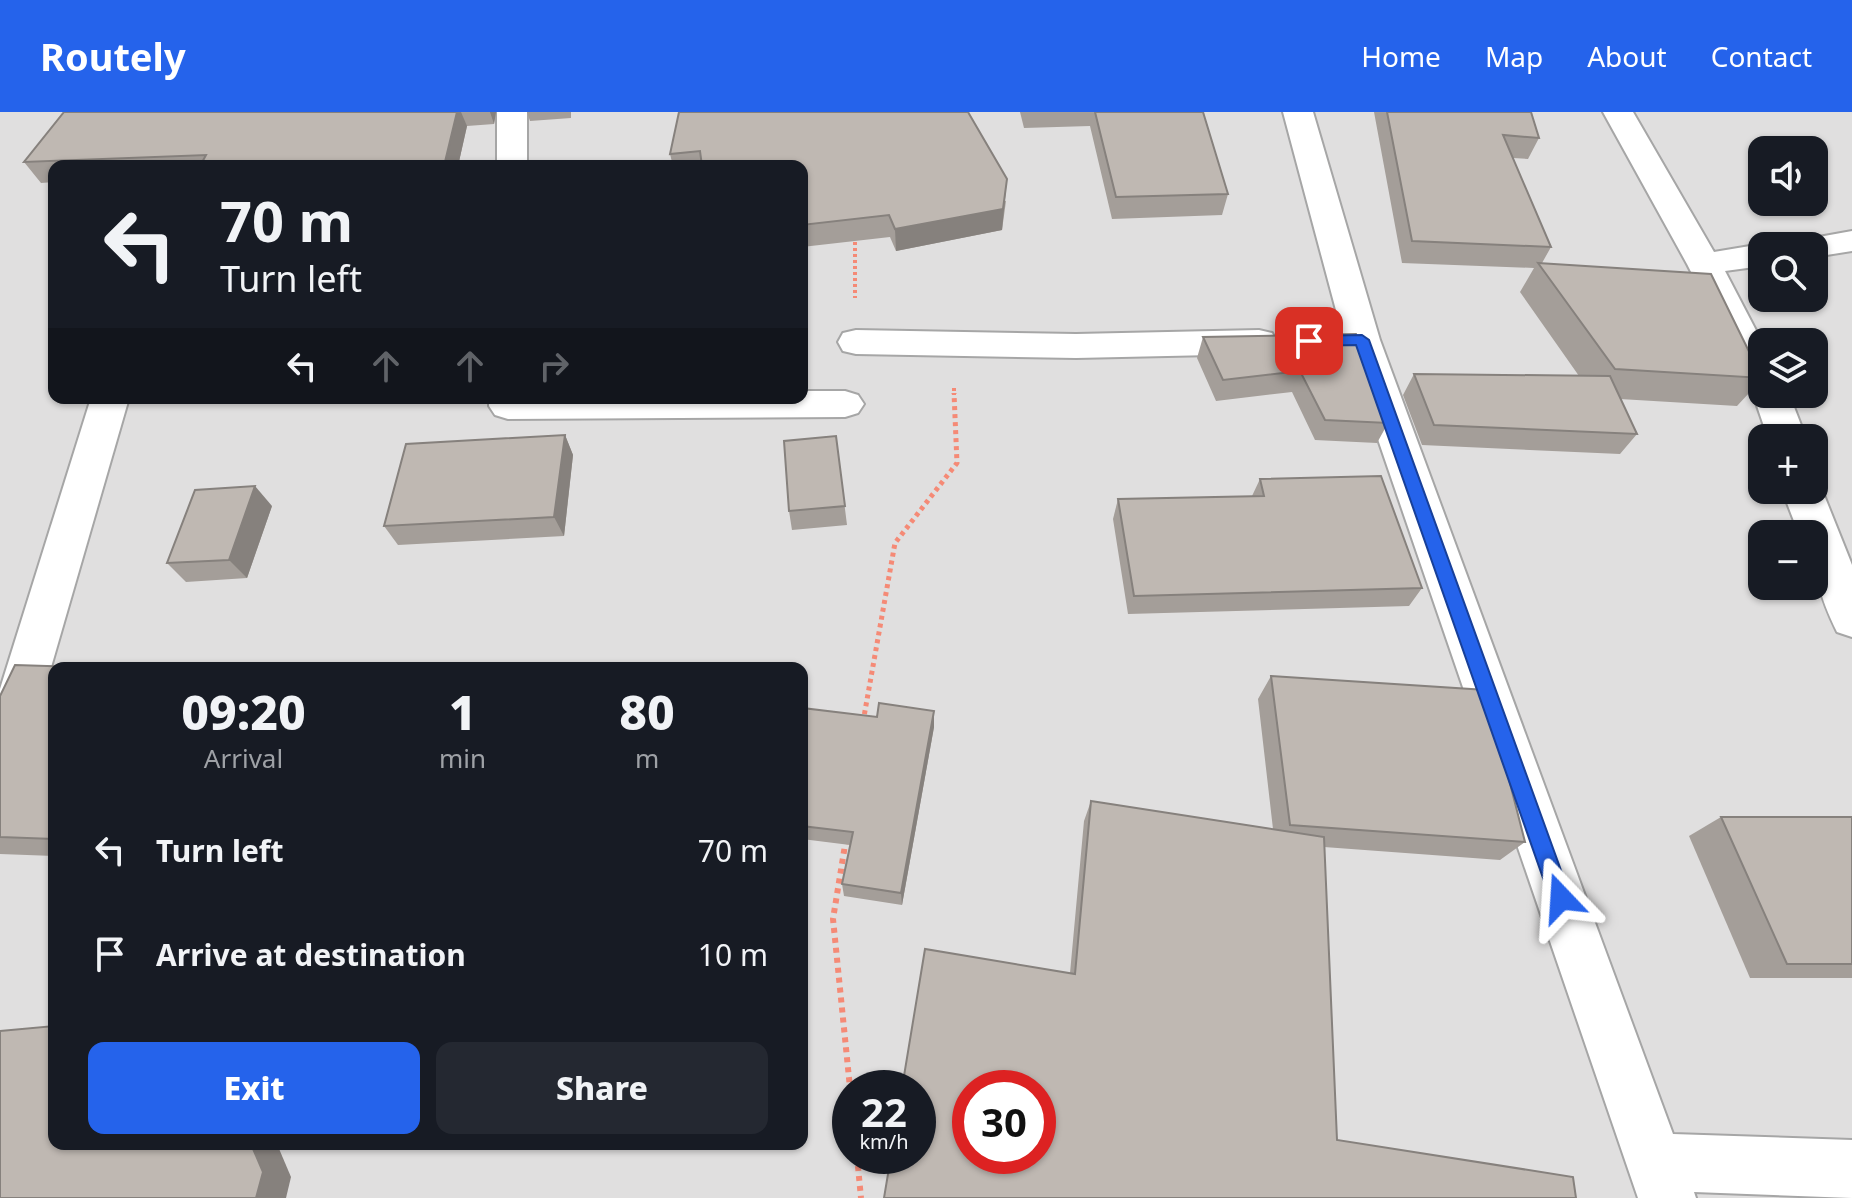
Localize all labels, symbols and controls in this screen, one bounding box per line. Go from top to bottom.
text: Routely [40,30,186,82]
text: Home [1361,37,1441,75]
text: Map [1485,37,1543,75]
text: About [1587,37,1667,75]
text: Contact [1711,37,1812,75]
map controls [1748,136,1828,600]
button: sound [1748,136,1828,216]
text: 70 m [220,182,353,258]
icon: left [88,192,192,296]
button: search [1748,232,1828,312]
text: Turn left [220,254,362,303]
pin [1275,307,1343,375]
icon: arrive [1287,319,1331,363]
button: layers [1748,328,1828,408]
icon: left [280,344,324,388]
icon: ahead [364,344,408,388]
icon: ahead [448,344,492,388]
icon: right [532,344,576,388]
button: + [1748,424,1828,504]
button: − [1748,520,1828,600]
text: 09:20 [181,679,306,744]
text: 1 [449,679,476,744]
text: 80 [619,679,675,744]
text: Arrival [204,740,283,776]
text: min [439,740,486,776]
text: m [635,740,659,776]
icon: left [88,828,132,872]
text: Turn left [156,830,284,871]
text: 70 m [698,830,768,871]
position arrow [1519,856,1603,940]
icon: arrive [88,932,132,976]
text: Arrive at destination [156,934,466,975]
text: 10 m [698,934,768,975]
button: Exit [88,1042,420,1134]
button: Share [436,1042,768,1134]
speed limit sign: 30 [952,1070,1056,1174]
text: 22 [861,1084,907,1139]
text: km/h [859,1128,909,1155]

